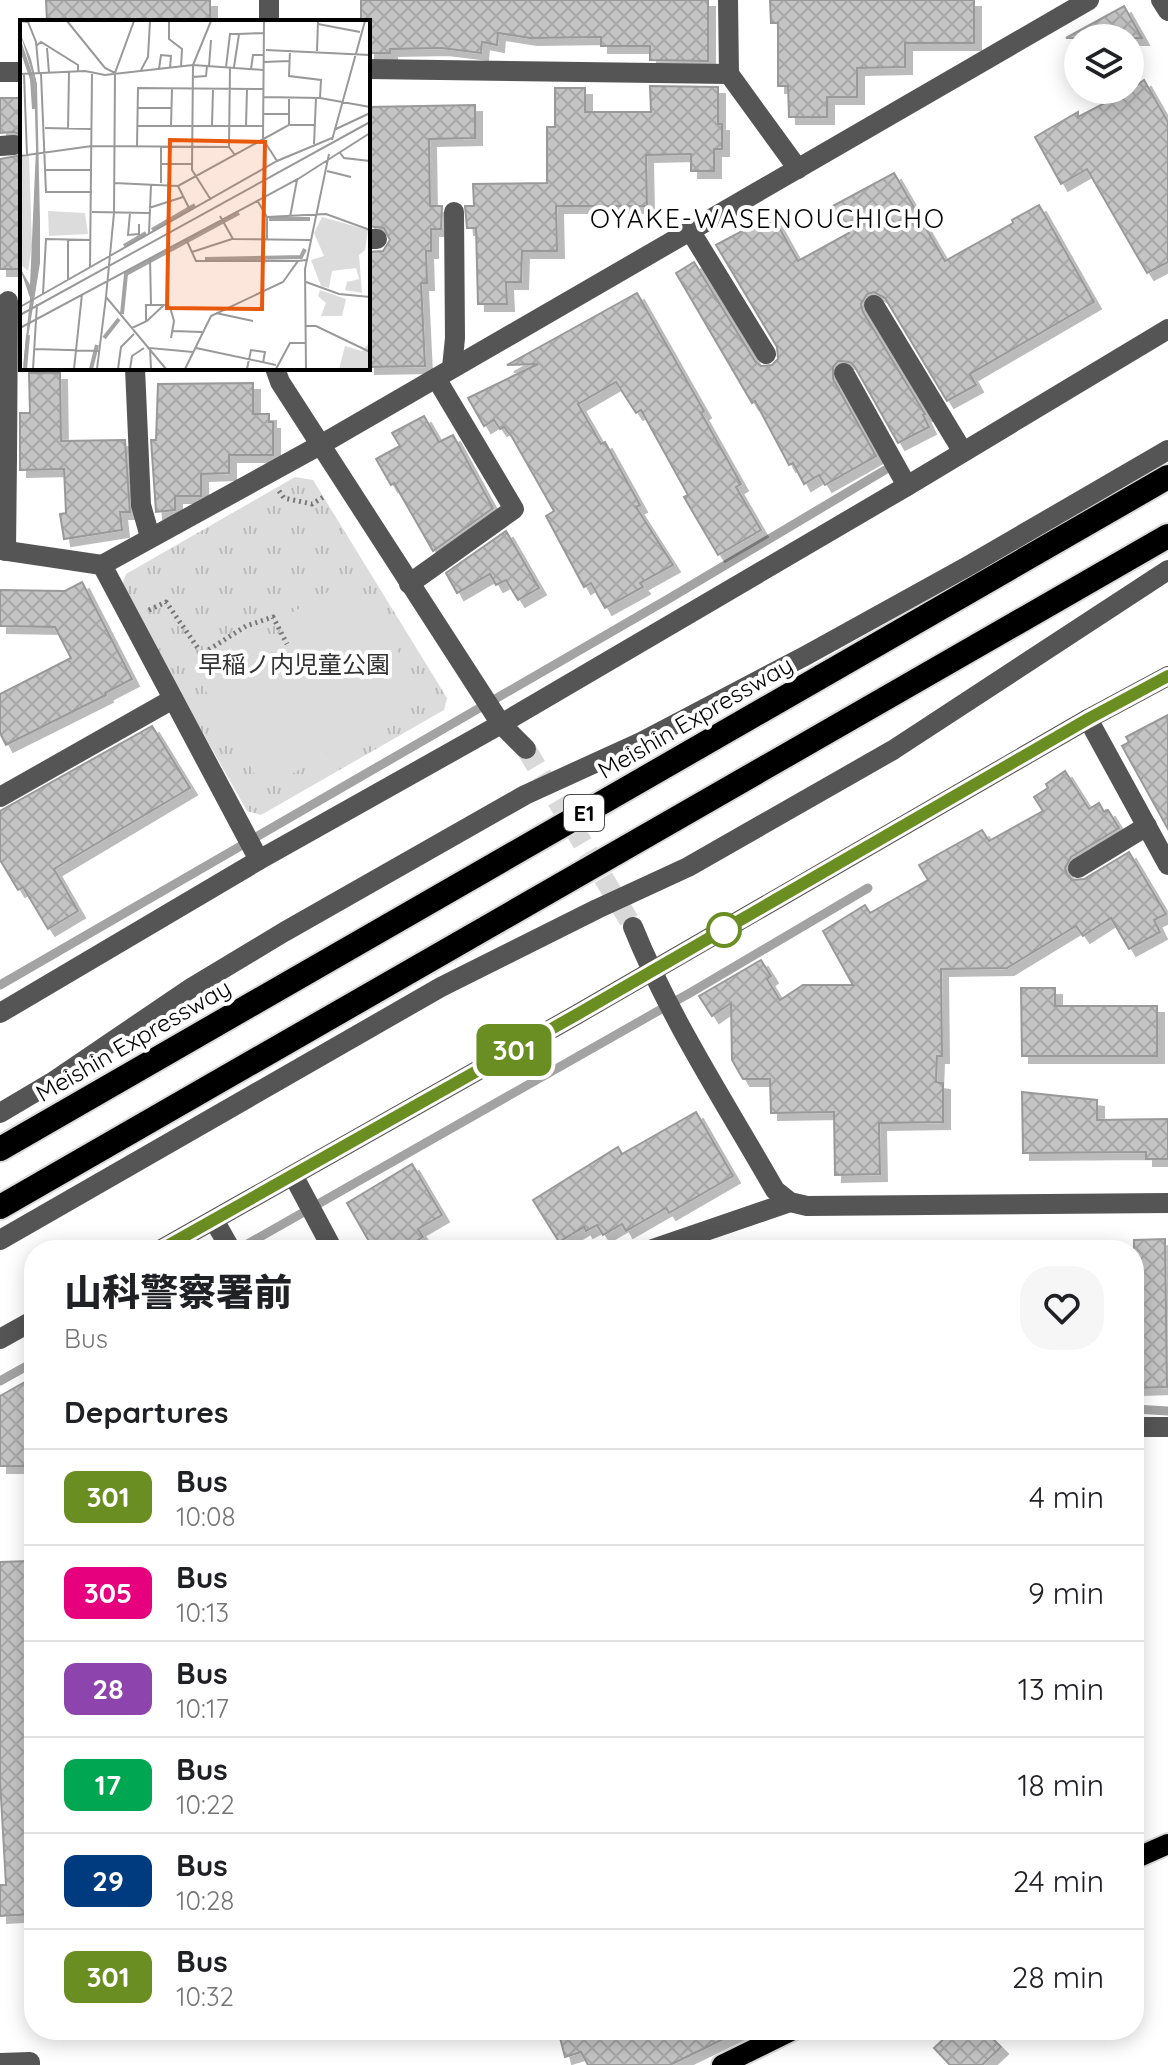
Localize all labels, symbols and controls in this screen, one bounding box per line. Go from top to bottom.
inset map [20,20,370,370]
map controls [1064,24,1144,104]
button: layers [1064,24,1144,104]
district label: OYAKE-WASENOUCHICHO [590,202,946,235]
park label: 早稲ノ内児童公園 [198,649,390,679]
street label: Meishin Expressway [592,649,798,785]
road number: E1 [564,795,604,831]
unlabelled marker [707,913,741,947]
street label: Meishin Expressway [30,972,236,1108]
line badge: 301 [468,1024,560,1076]
text: 301 [492,1032,536,1067]
button: heart [1020,1266,1104,1350]
text: 山科警察署前 [64,1268,292,1316]
text: Bus [64,1322,108,1355]
text: Departures [64,1393,229,1431]
text: Bus [176,1462,228,1500]
text: 4 min [1029,1478,1104,1516]
text: 301 [86,1479,130,1514]
text: 10:08 [176,1500,235,1533]
text: Bus [176,1558,228,1596]
text: 9 min [1028,1574,1104,1612]
text: 305 [84,1575,132,1610]
text: 10:13 [176,1596,229,1629]
text: Bus [176,1654,228,1692]
text: 13 min [1018,1670,1104,1708]
text: 28 [92,1671,124,1706]
text: 10:17 [176,1692,229,1725]
text: Bus [176,1750,228,1788]
text: 18 min [1017,1766,1104,1804]
text: 17 [95,1767,121,1802]
text: 10:22 [176,1788,235,1821]
text: Bus [176,1846,228,1884]
text: 24 min [1013,1862,1104,1900]
text: 29 [92,1863,124,1898]
text: 10:28 [176,1884,234,1917]
text: Bus [176,1942,228,1980]
text: 28 min [1012,1958,1104,1996]
text: 301 [86,1959,130,1994]
text: 10:32 [176,1980,234,2013]

